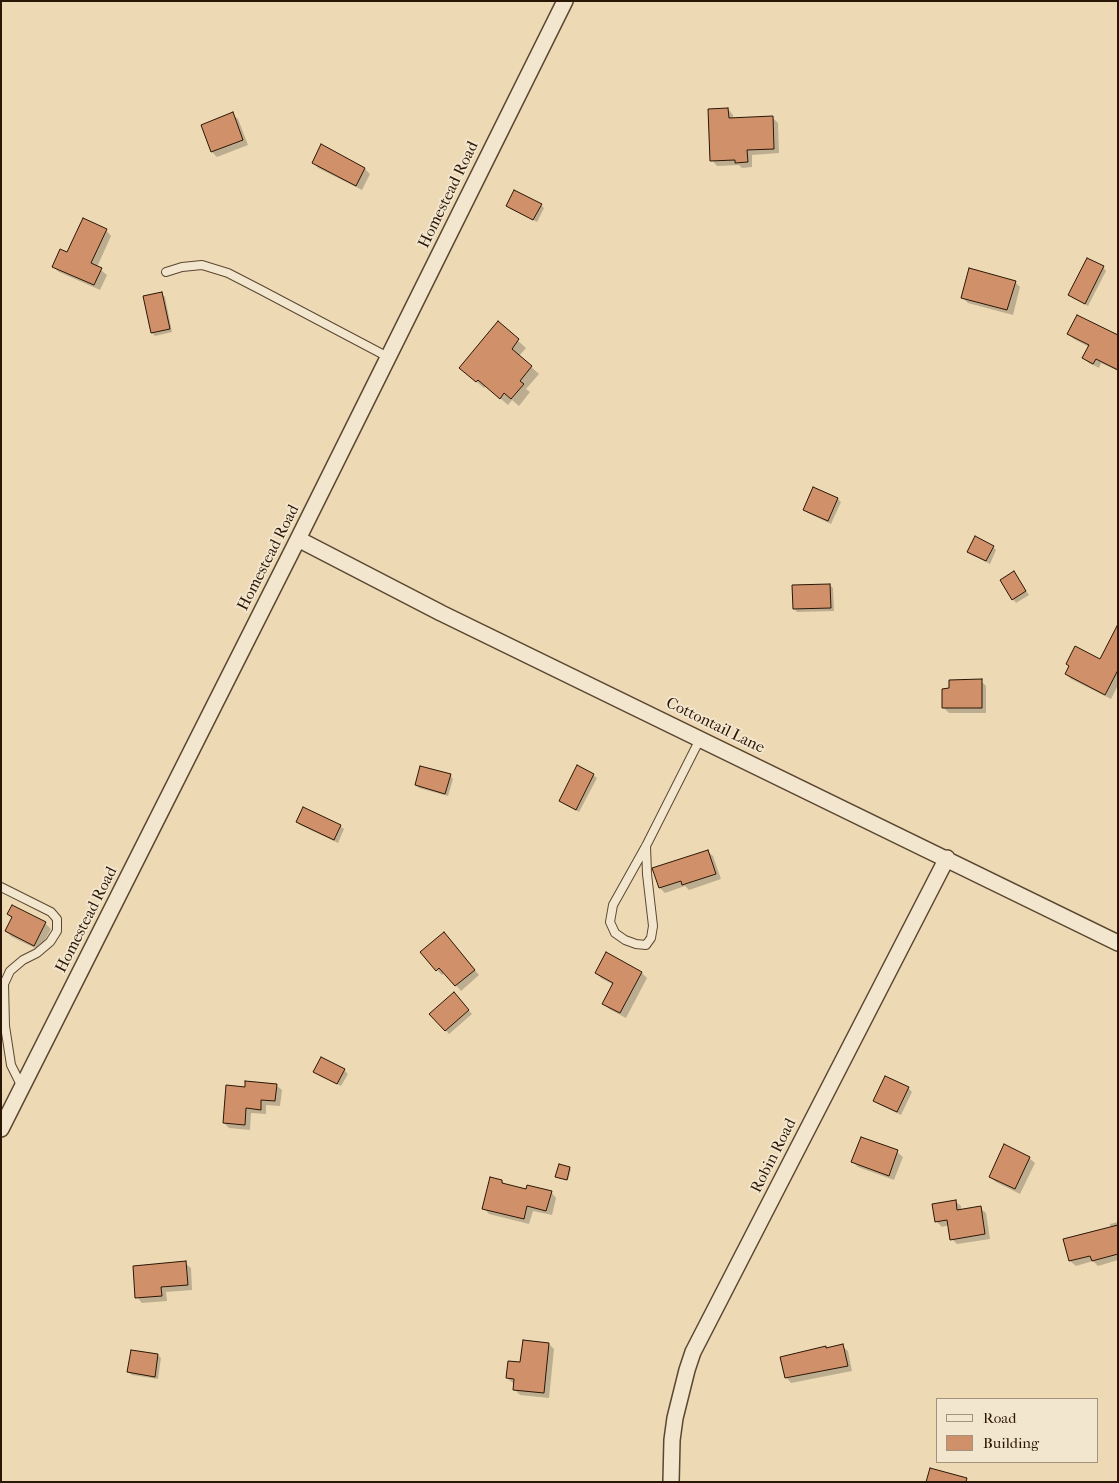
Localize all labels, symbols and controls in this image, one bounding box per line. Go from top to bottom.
street label: Homestead Road [415,139,483,251]
street label: Homestead Road [234,502,304,614]
street label: Cottontail Lane [663,694,767,758]
street label: Homestead Road [52,864,122,976]
street label: Robin Road [747,1116,801,1196]
legend [936,1398,1099,1463]
text: Road [983,1409,1016,1427]
text: Building [983,1434,1039,1452]

